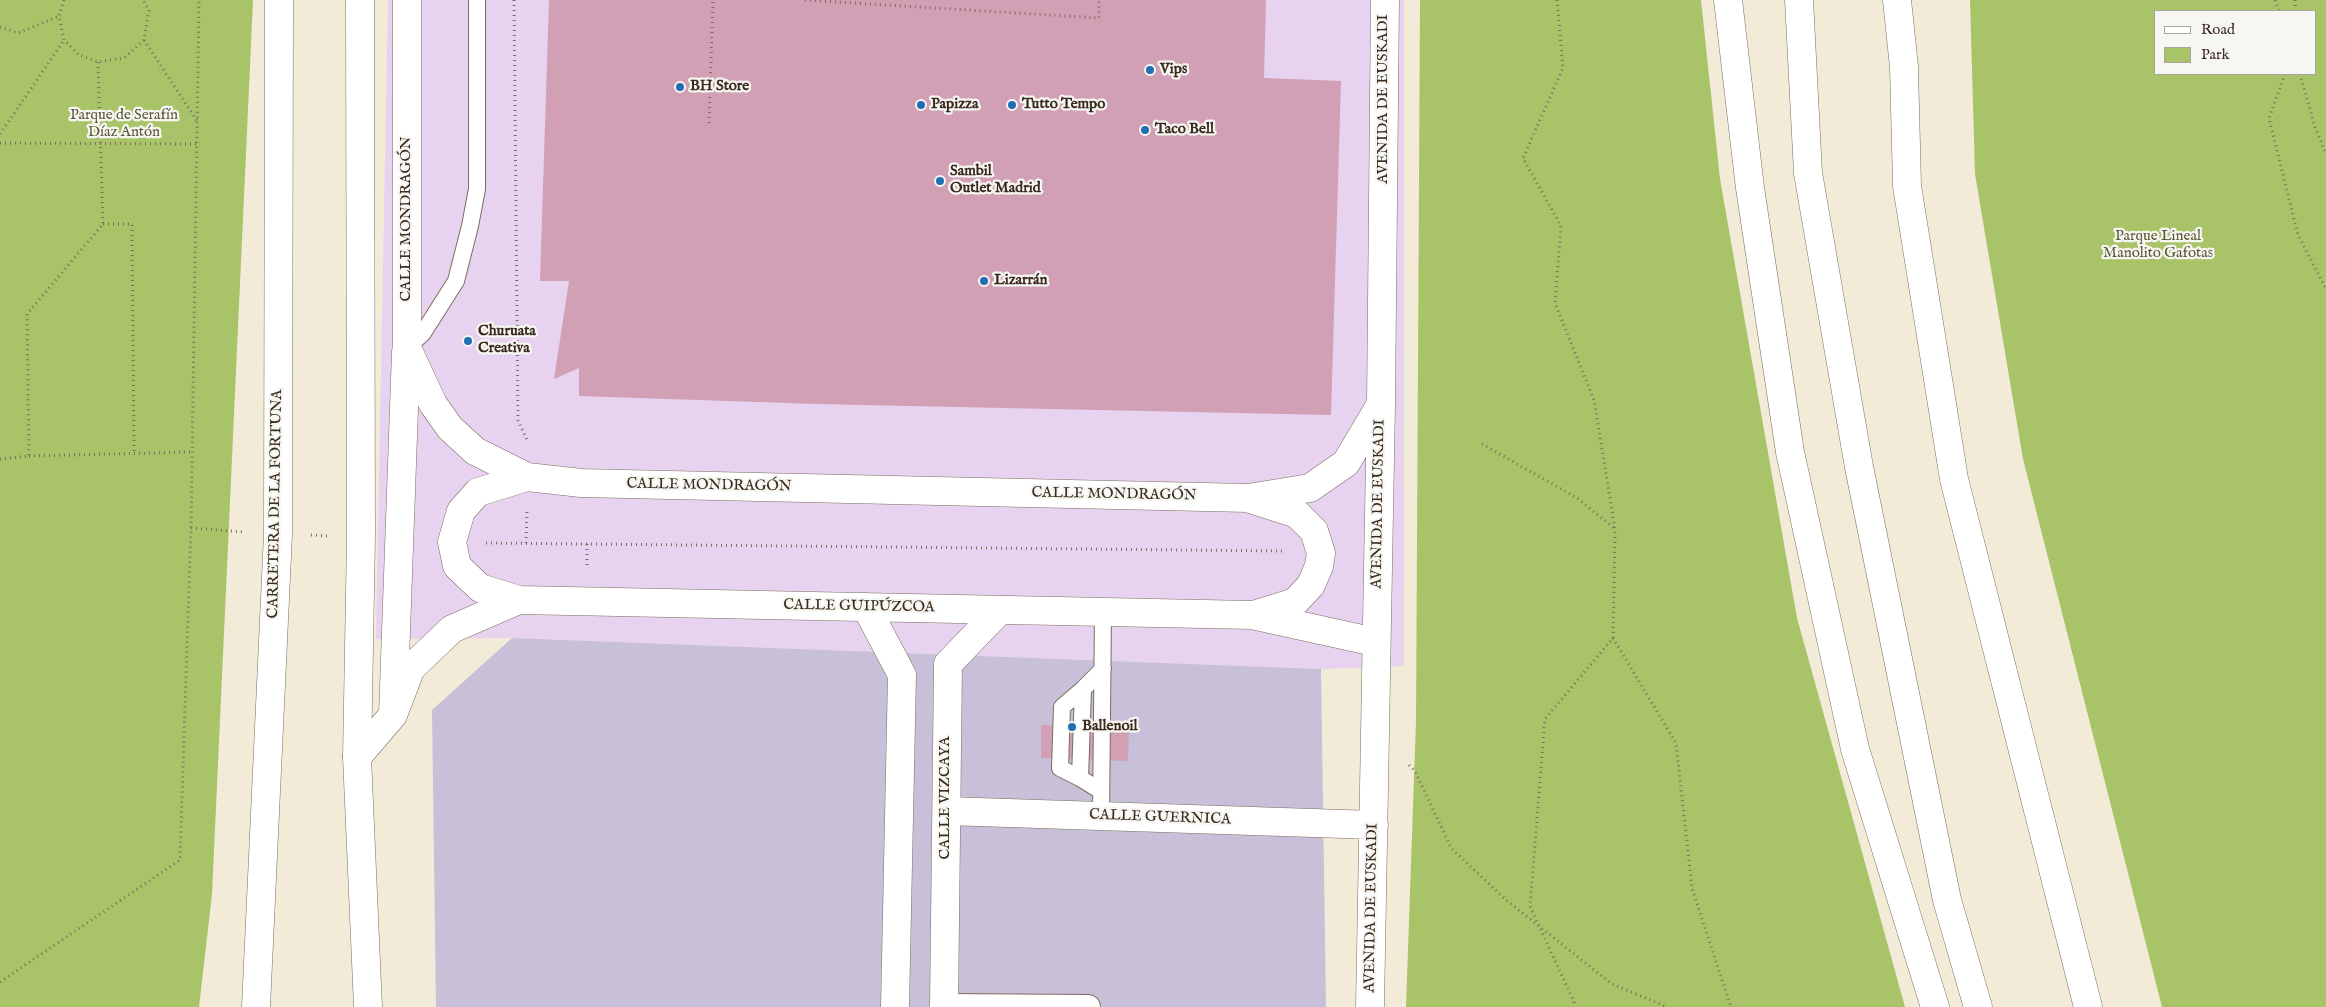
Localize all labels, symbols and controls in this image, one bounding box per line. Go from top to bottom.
legend [2154,10,2316,75]
street label: AVENIDA DE EUSKADI [1375,14,1393,184]
text: Road [2201,20,2235,39]
text: Park [2201,45,2230,64]
place label: Vips [1160,61,1187,79]
marker: Vips [1144,64,1156,76]
place label: BH Store [690,78,749,96]
marker: BH Store [674,81,686,93]
place label: Papizza [931,96,979,114]
place label: Tutto Tempo [1022,96,1105,114]
marker: Papizza [915,99,927,111]
marker: Tutto Tempo [1006,99,1018,111]
park label: Parque de Serafín Díaz Antón [70,107,178,142]
place label: Taco Bell [1155,121,1214,139]
marker: Taco Bell [1139,124,1151,136]
street label: CALLE MONDRAGÓN [398,136,416,302]
place label: Sambil Outlet Madrid [950,163,1041,198]
marker: Sambil Outlet Madrid [934,175,946,187]
park label: Parque Lineal Manolito Gafotas [2103,228,2213,263]
place label: Lizarrán [994,272,1048,290]
marker: Lizarrán [978,275,990,287]
place label: Churuata Creativa [478,323,536,358]
marker: Churuata Creativa [462,335,474,347]
street label: CARRETERA DE LA FORTUNA [265,389,287,619]
street label: AVENIDA DE EUSKADI [1369,419,1389,589]
street label: CALLE MONDRAGÓN [626,476,792,496]
street label: CALLE MONDRAGÓN [1031,485,1197,505]
street label: CALLE GUIPÚZCOA [783,597,935,617]
place label: Ballenoil [1082,718,1138,736]
marker: Ballenoil [1066,721,1078,733]
street label: CALLE VIZCAYA [937,736,955,860]
street label: CALLE GUERNICA [1089,807,1231,829]
street label: AVENIDA DE EUSKADI [1362,823,1382,993]

